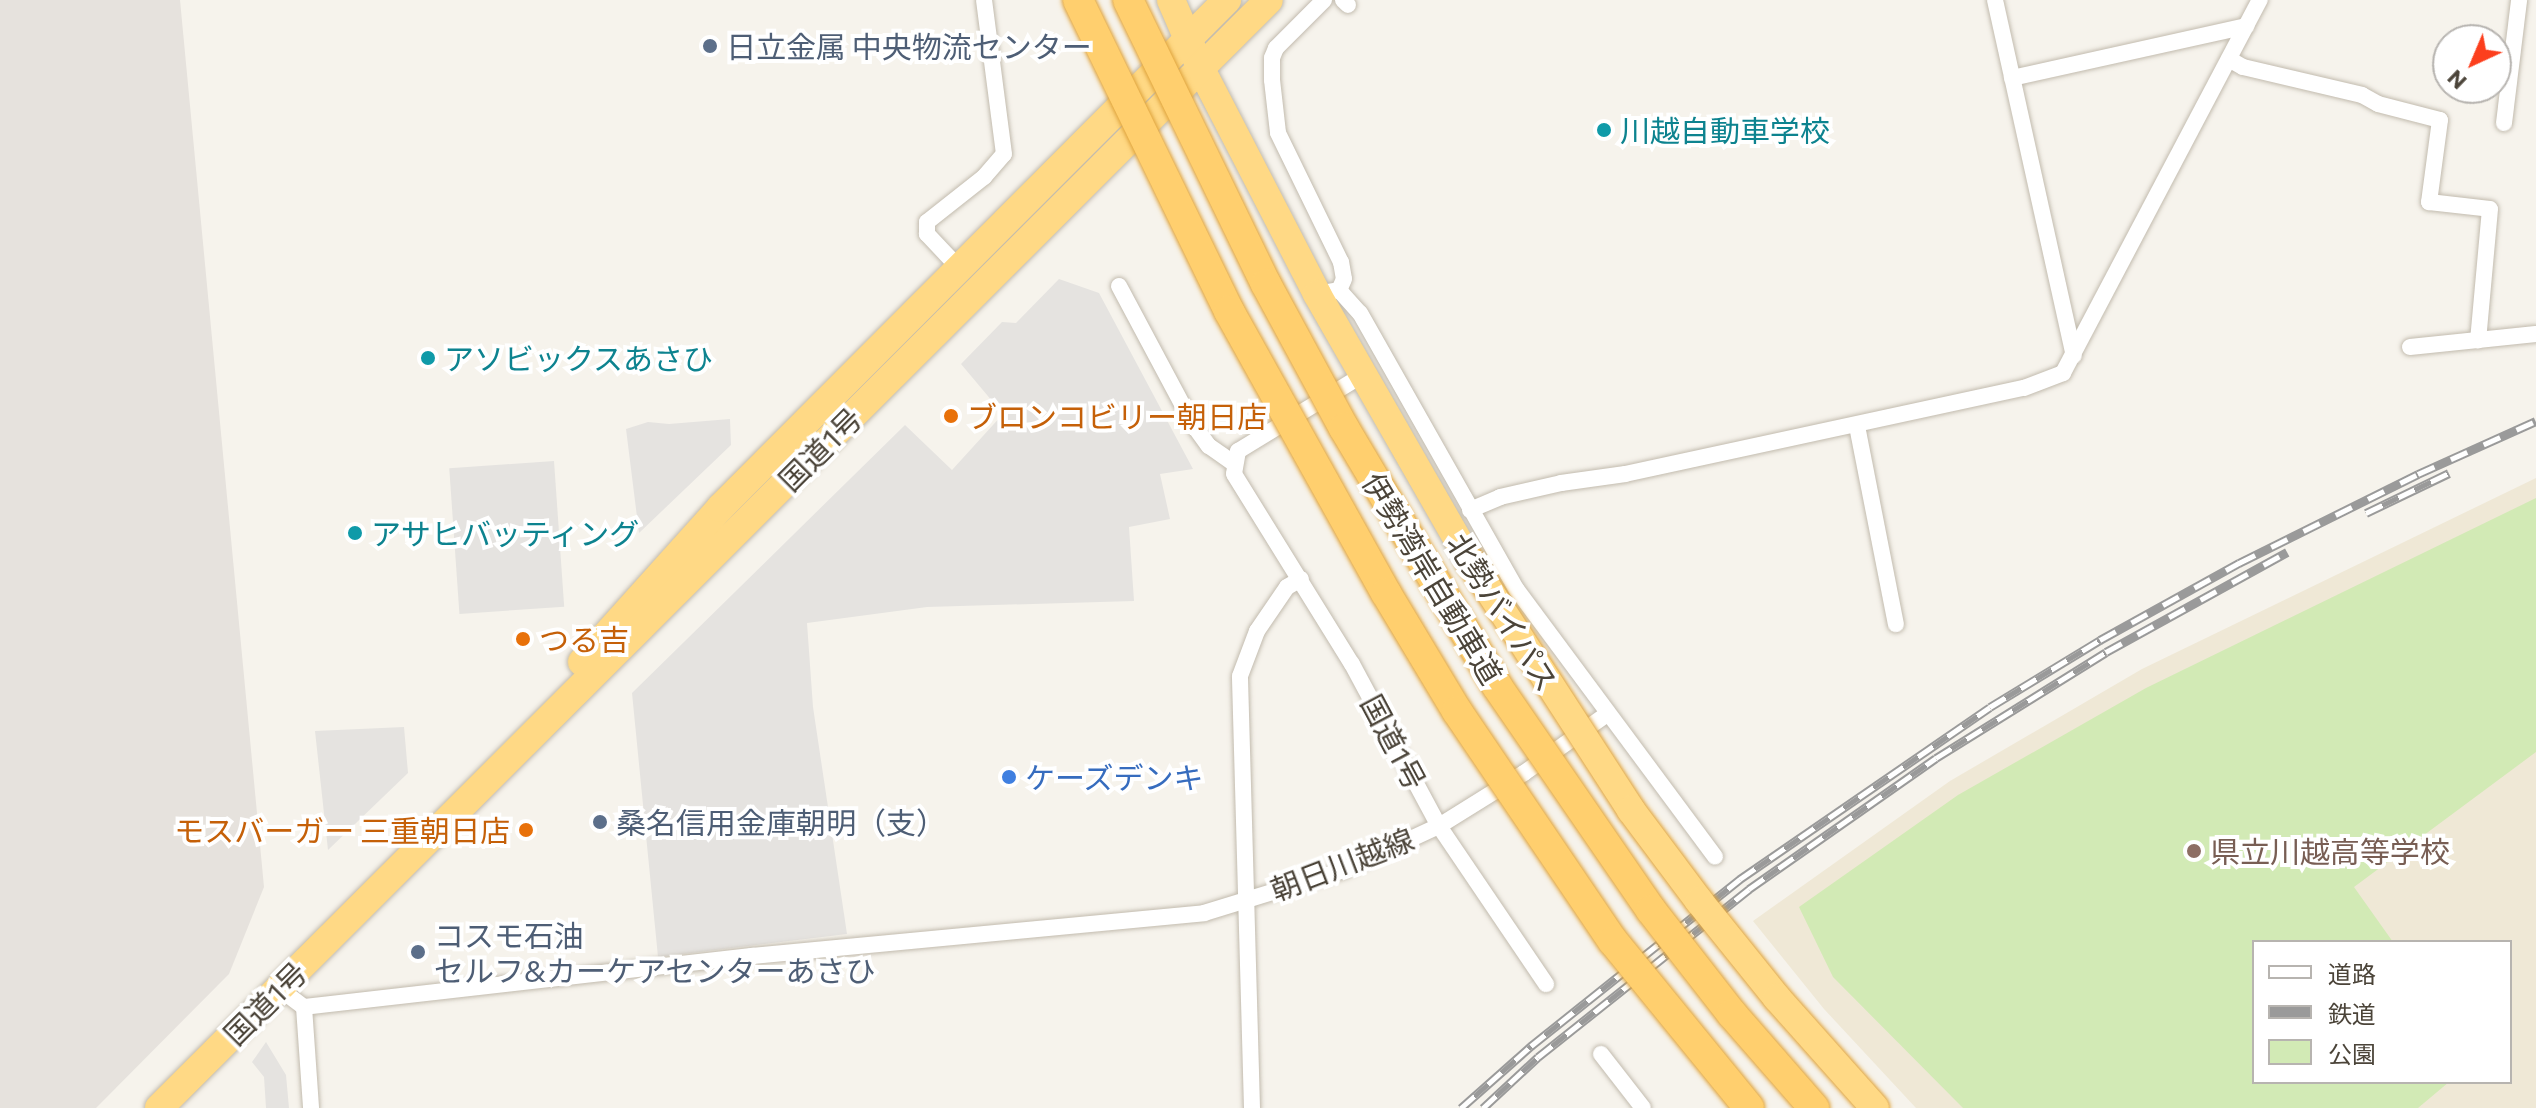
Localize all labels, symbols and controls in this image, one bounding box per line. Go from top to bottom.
north arrow [2432,24,2512,104]
place label: 日立金属 中央物流センター [726,28,1092,64]
marker: 日立金属 中央物流センター [701,37,719,55]
text: N [2441,65,2472,96]
place label: 川越自動車学校 [1620,112,1830,148]
marker: 川越自動車学校 [1595,121,1613,139]
place label: アソビックスあさひ [444,340,714,376]
marker: アソビックスあさひ [419,349,437,367]
place label: ブロンコビリー朝日店 [967,398,1267,434]
street label: 国道1号 [771,400,869,498]
marker: ブロンコビリー朝日店 [942,407,960,425]
street label: 伊勢湾岸自動車道 [1356,466,1510,690]
place label: アサヒバッティング [371,515,641,551]
marker: アサヒバッティング [346,524,364,542]
street label: 北勢バイパス [1440,526,1566,698]
place label: つる吉 [539,621,629,657]
marker: つる吉 [514,630,532,648]
street label: 国道1号 [1354,688,1434,796]
place label: ケーズデンキ [1025,759,1205,795]
marker: ケーズデンキ [1000,768,1018,786]
place label: 桑名信用金庫朝明（支） [616,804,946,840]
place label: モスバーガー 三重朝日店 [174,812,510,848]
marker: 桑名信用金庫朝明（支） [591,813,609,831]
street label: 朝日川越線 [1266,820,1418,908]
marker: モスバーガー 三重朝日店 [517,821,535,839]
place label: 県立川越高等学校 [2210,833,2450,869]
marker: 県立川越高等学校 [2185,842,2203,860]
place label: コスモ石油 セルフ&カーケアセンターあさひ [434,917,876,988]
legend [2252,940,2512,1084]
marker: コスモ石油 セルフ&カーケアセンターあさひ [409,943,427,961]
street label: 国道1号 [216,954,314,1052]
text: 道路 [2328,959,2376,988]
text: 鉄道 [2328,999,2376,1028]
text: 公園 [2328,1039,2376,1068]

